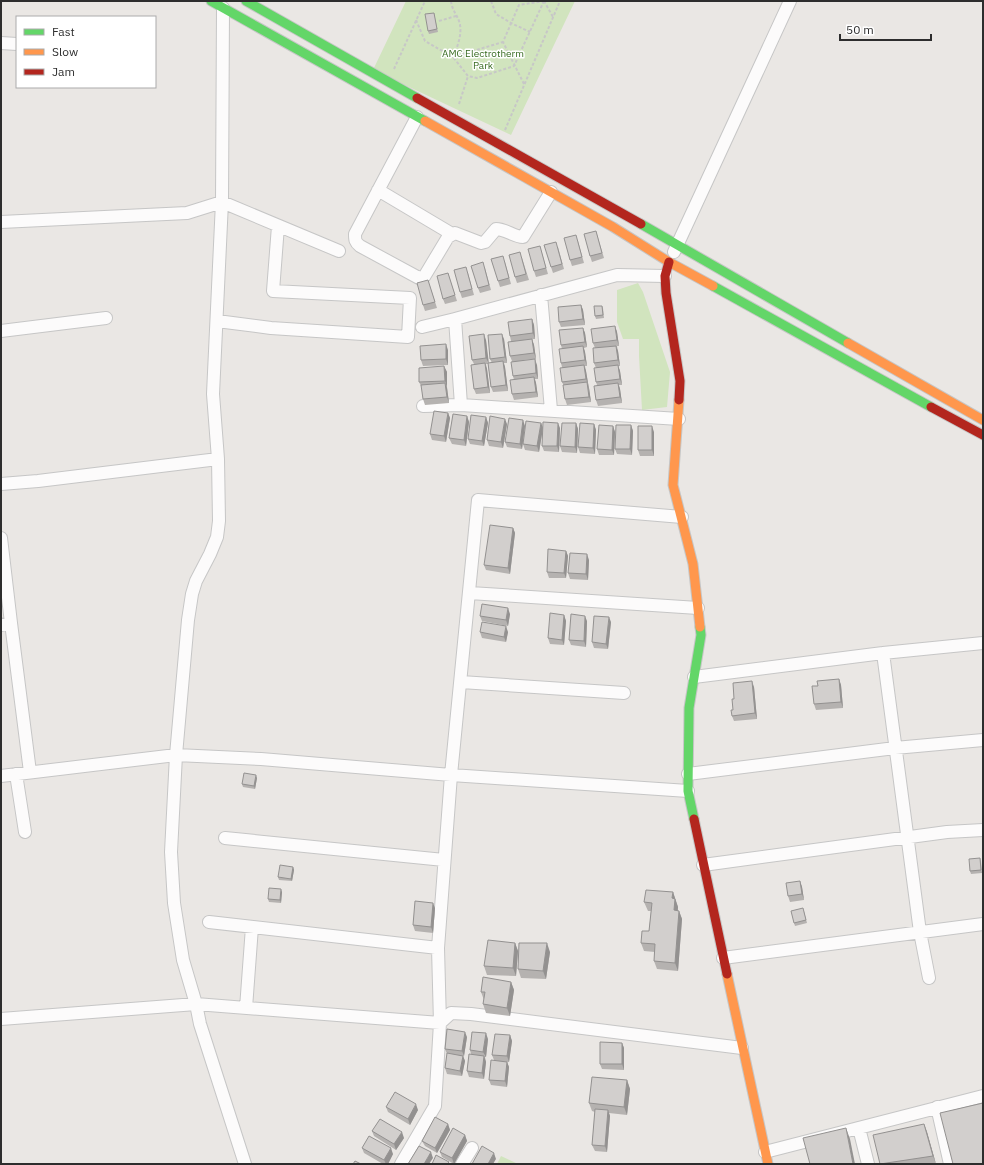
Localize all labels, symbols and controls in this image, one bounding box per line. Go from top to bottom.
legend [16,16,156,88]
scale bar [840,16,931,42]
text: 50 m [846,22,874,37]
text: Fast [52,24,75,39]
text: Slow [52,44,78,59]
park label: AMC Electrotherm Park [442,47,524,72]
text: Jam [52,64,75,79]

